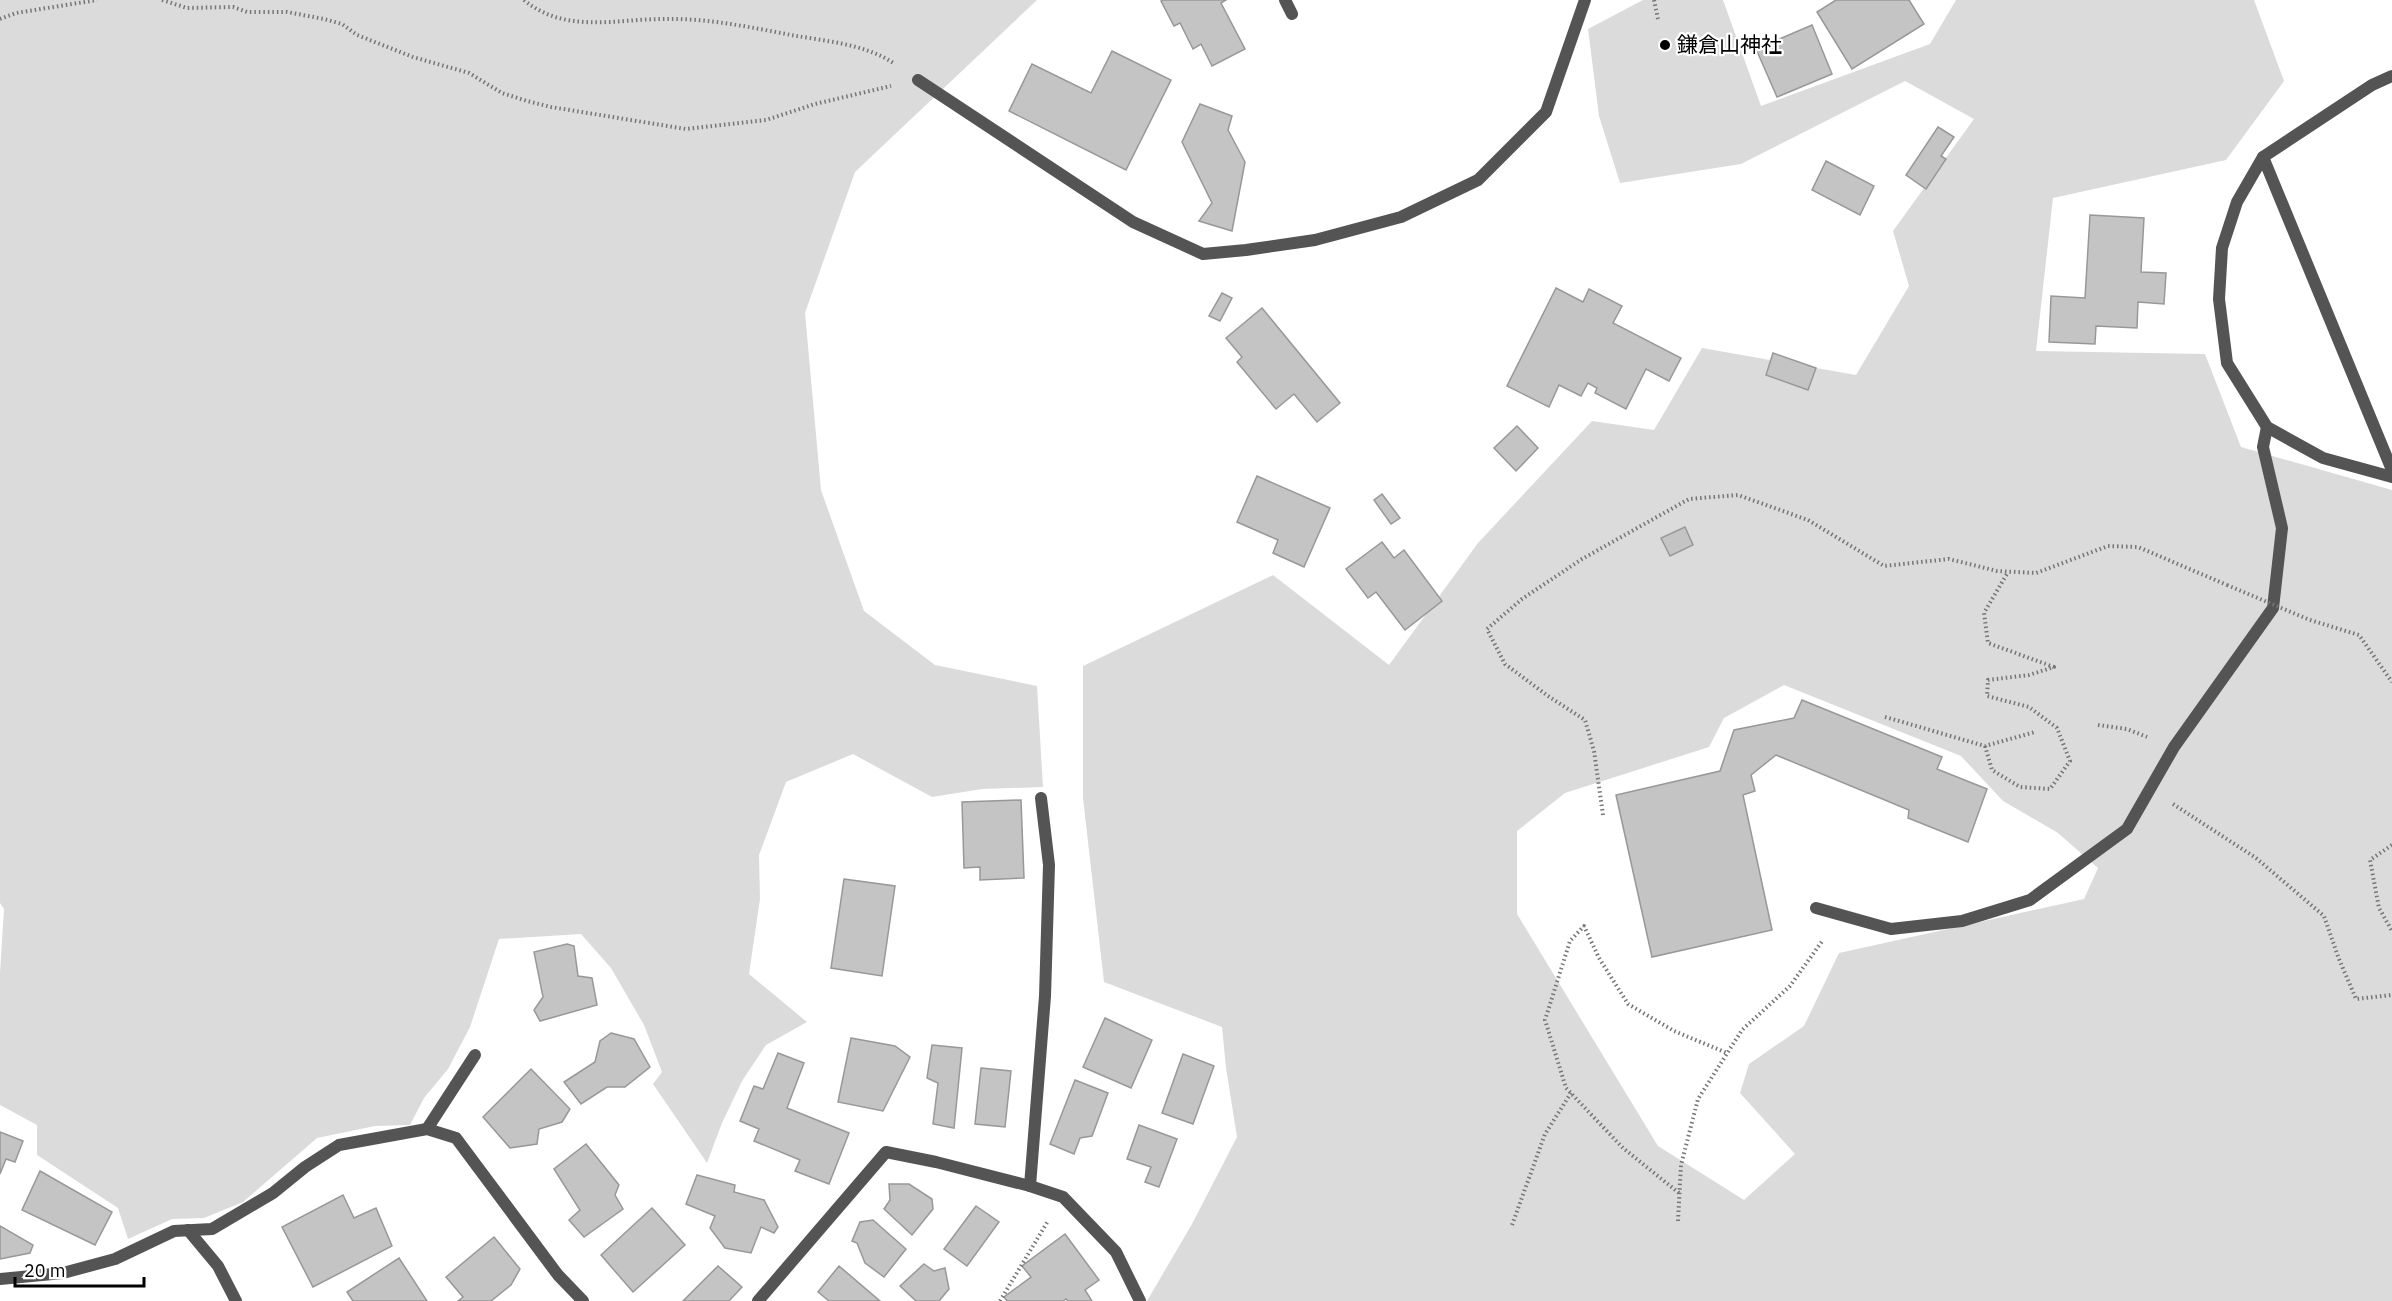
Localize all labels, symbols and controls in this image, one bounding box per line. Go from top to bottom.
place label: 鎌倉山神社 [1677,30,1782,58]
marker: 鎌倉山神社 [1658,38,1672,52]
scale bar [15,1250,144,1288]
text: 20 m [24,1259,66,1282]

